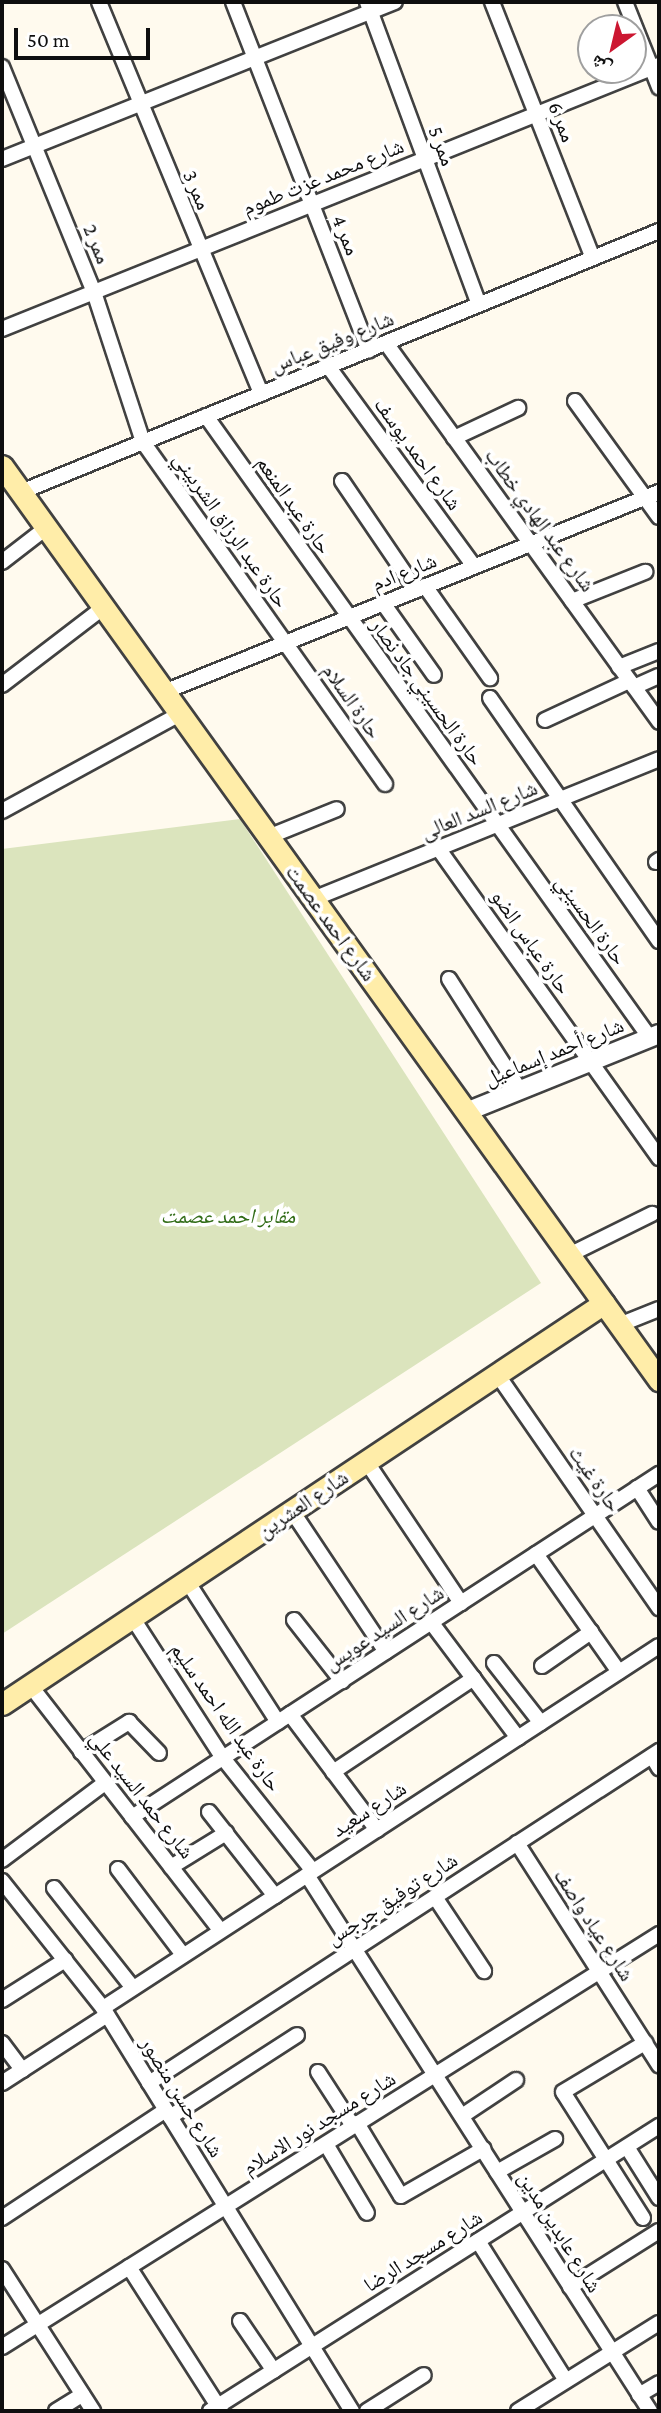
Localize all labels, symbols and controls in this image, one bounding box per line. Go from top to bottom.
scale bar [18,14,154,58]
north arrow [577,14,647,84]
text: 50 m [27,28,70,52]
text: ش [587,51,615,80]
street label: ممر 6 [543,98,581,146]
street label: ممر 5 [423,123,461,169]
street label: شارع محمد عزت طموم [239,133,407,221]
street label: ممر 3 [177,166,217,214]
street label: ممر 4 [327,211,365,259]
street label: ممر 2 [78,220,116,268]
street label: شارع وفيق عباس [267,306,397,378]
street label: شارع احمد يوسف [369,393,467,515]
street label: شارع عبد الهادي خطاب [480,443,600,597]
street label: حارة عبد الرزاق الشربيني [168,447,294,613]
street label: حارة عبد المنعم [251,451,337,559]
street label: شارع ادم [368,548,440,596]
street label: حارة الحسيني جاد نصار [365,614,489,770]
street label: حارة السلام [317,659,387,743]
street label: شارع السد العالى [417,775,541,845]
street label: شارع احمد عصمت [280,860,382,986]
street label: حارة الحسيني [550,870,632,970]
street label: حارة عباس الضو [486,885,576,999]
street label: شارع أحمد إسماعيل [481,1013,627,1091]
park label: مقابر احمد عصمت [161,1203,295,1229]
street label: حارة غيث [563,1441,627,1517]
street label: شارع العشرين [253,1465,353,1543]
street label: شارع السيد عويس [319,1580,449,1676]
street label: حارة عبد الله احمد سليم [165,1637,287,1797]
street label: شارع حمد السيد علي [84,1726,200,1864]
street label: شارع سعيد [327,1776,411,1842]
street label: شارع توفيق جرجس [322,1847,462,1951]
street label: شارع عياد واصف [548,1864,640,1986]
street label: شارع حسن منصور [135,2032,229,2162]
street label: شارع مسجد نور الاسلام [238,2066,400,2180]
street label: شارع عابدين مدين [513,2167,607,2297]
street label: شارع مسجد الرضا [359,2205,487,2297]

